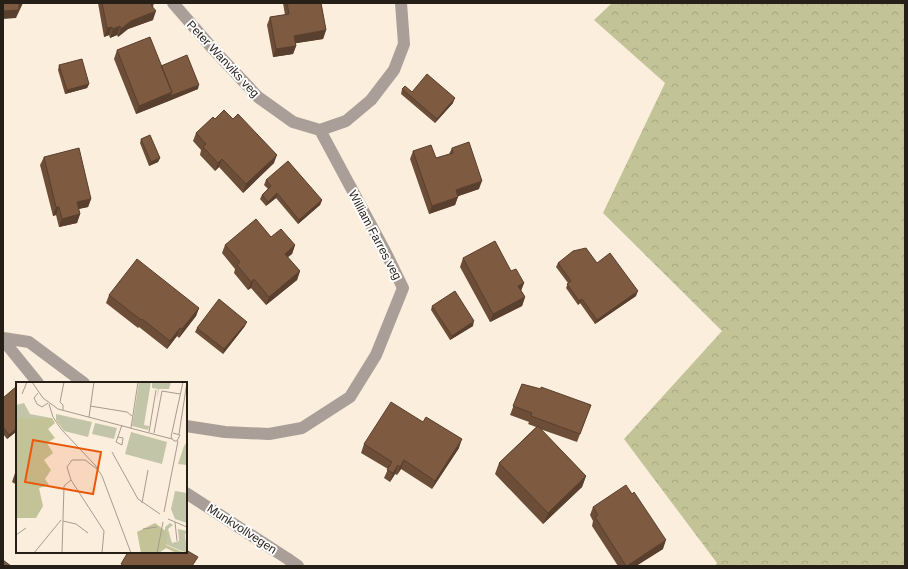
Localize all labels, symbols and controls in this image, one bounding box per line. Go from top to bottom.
street label: Peter Wanviks veg [184,18,262,100]
street label: William Farres veg [345,188,405,282]
inset map [16,382,187,553]
street label: Munkvollvegen [205,501,279,557]

